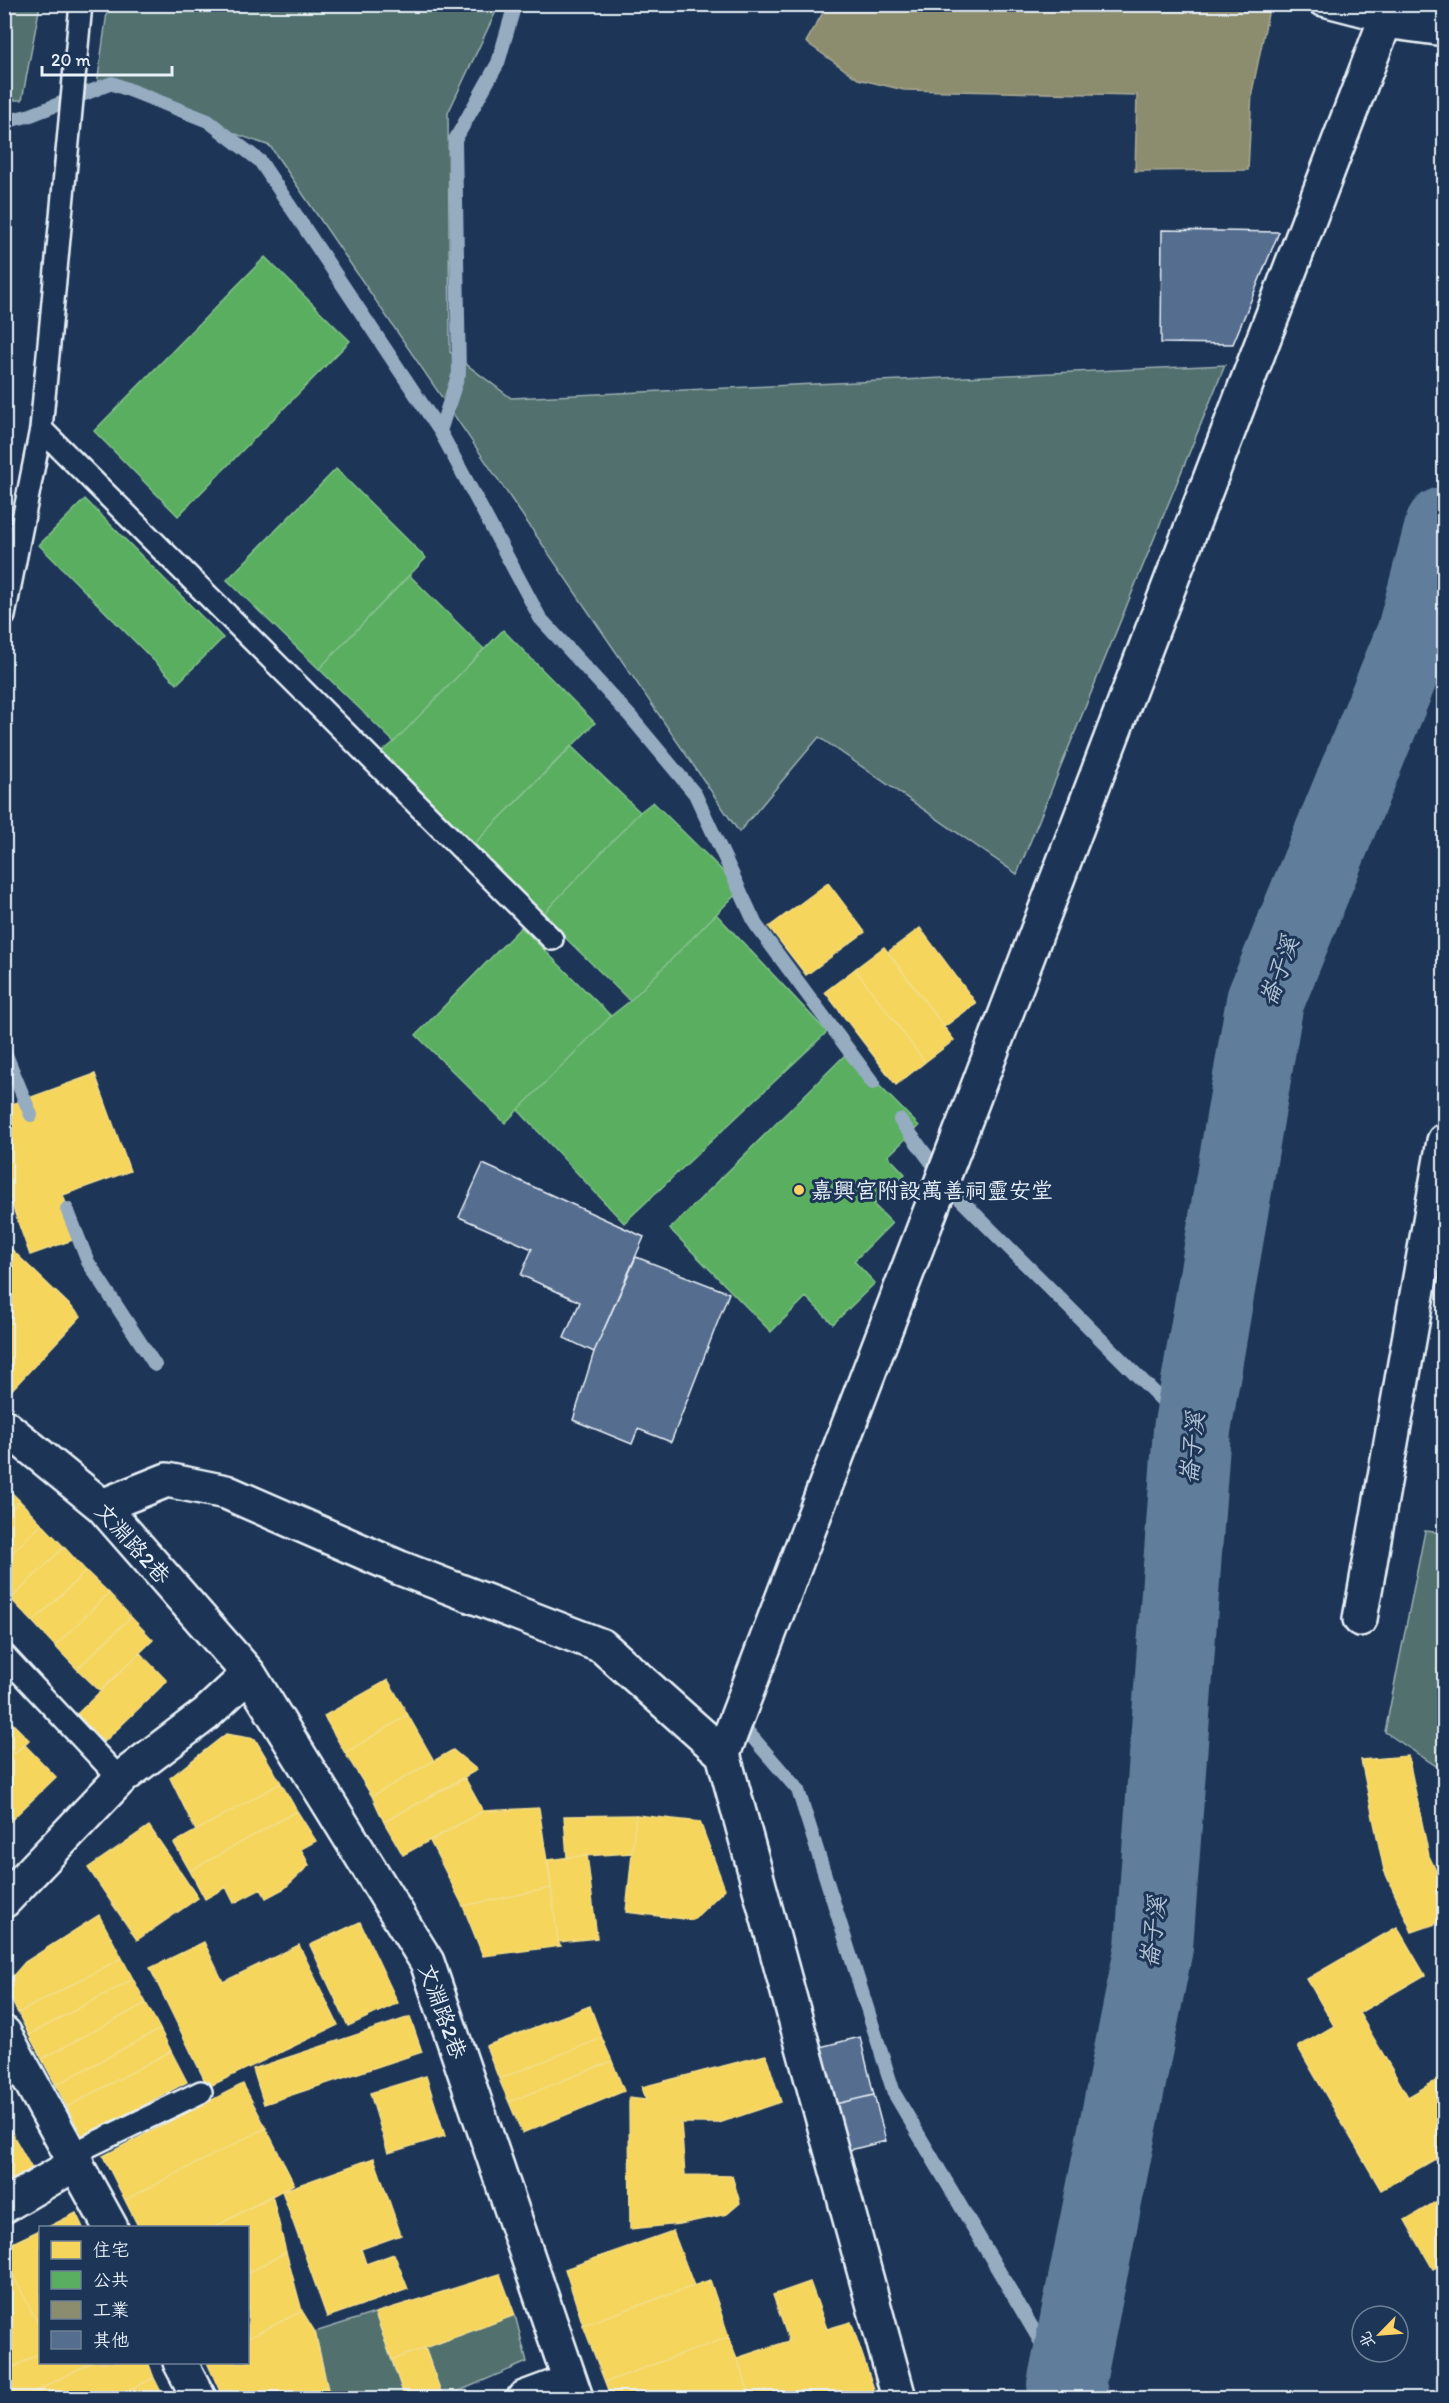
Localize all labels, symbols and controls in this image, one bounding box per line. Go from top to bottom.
scale bar [42,39,172,77]
text: 20 m [51,49,91,71]
water label: 崙子溪 [1253,930,1305,1010]
place label: 嘉興宮附設萬善祠靈安堂 [811,1177,1053,1204]
marker: 嘉興宮附設萬善祠靈安堂 [792,1183,806,1197]
water label: 崙子溪 [1173,1409,1210,1485]
street label: 文淵路2巷 [89,1497,176,1589]
water label: 崙子溪 [1134,1892,1172,1969]
street label: 文淵路2巷 [413,1960,472,2063]
legend [39,2226,249,2364]
text: 住宅 [93,2239,129,2261]
text: 公共 [93,2269,129,2291]
text: 工業 [93,2299,129,2321]
north arrow [1350,2304,1410,2364]
text: 其他 [93,2329,129,2351]
text: 北 [1355,2329,1379,2351]

